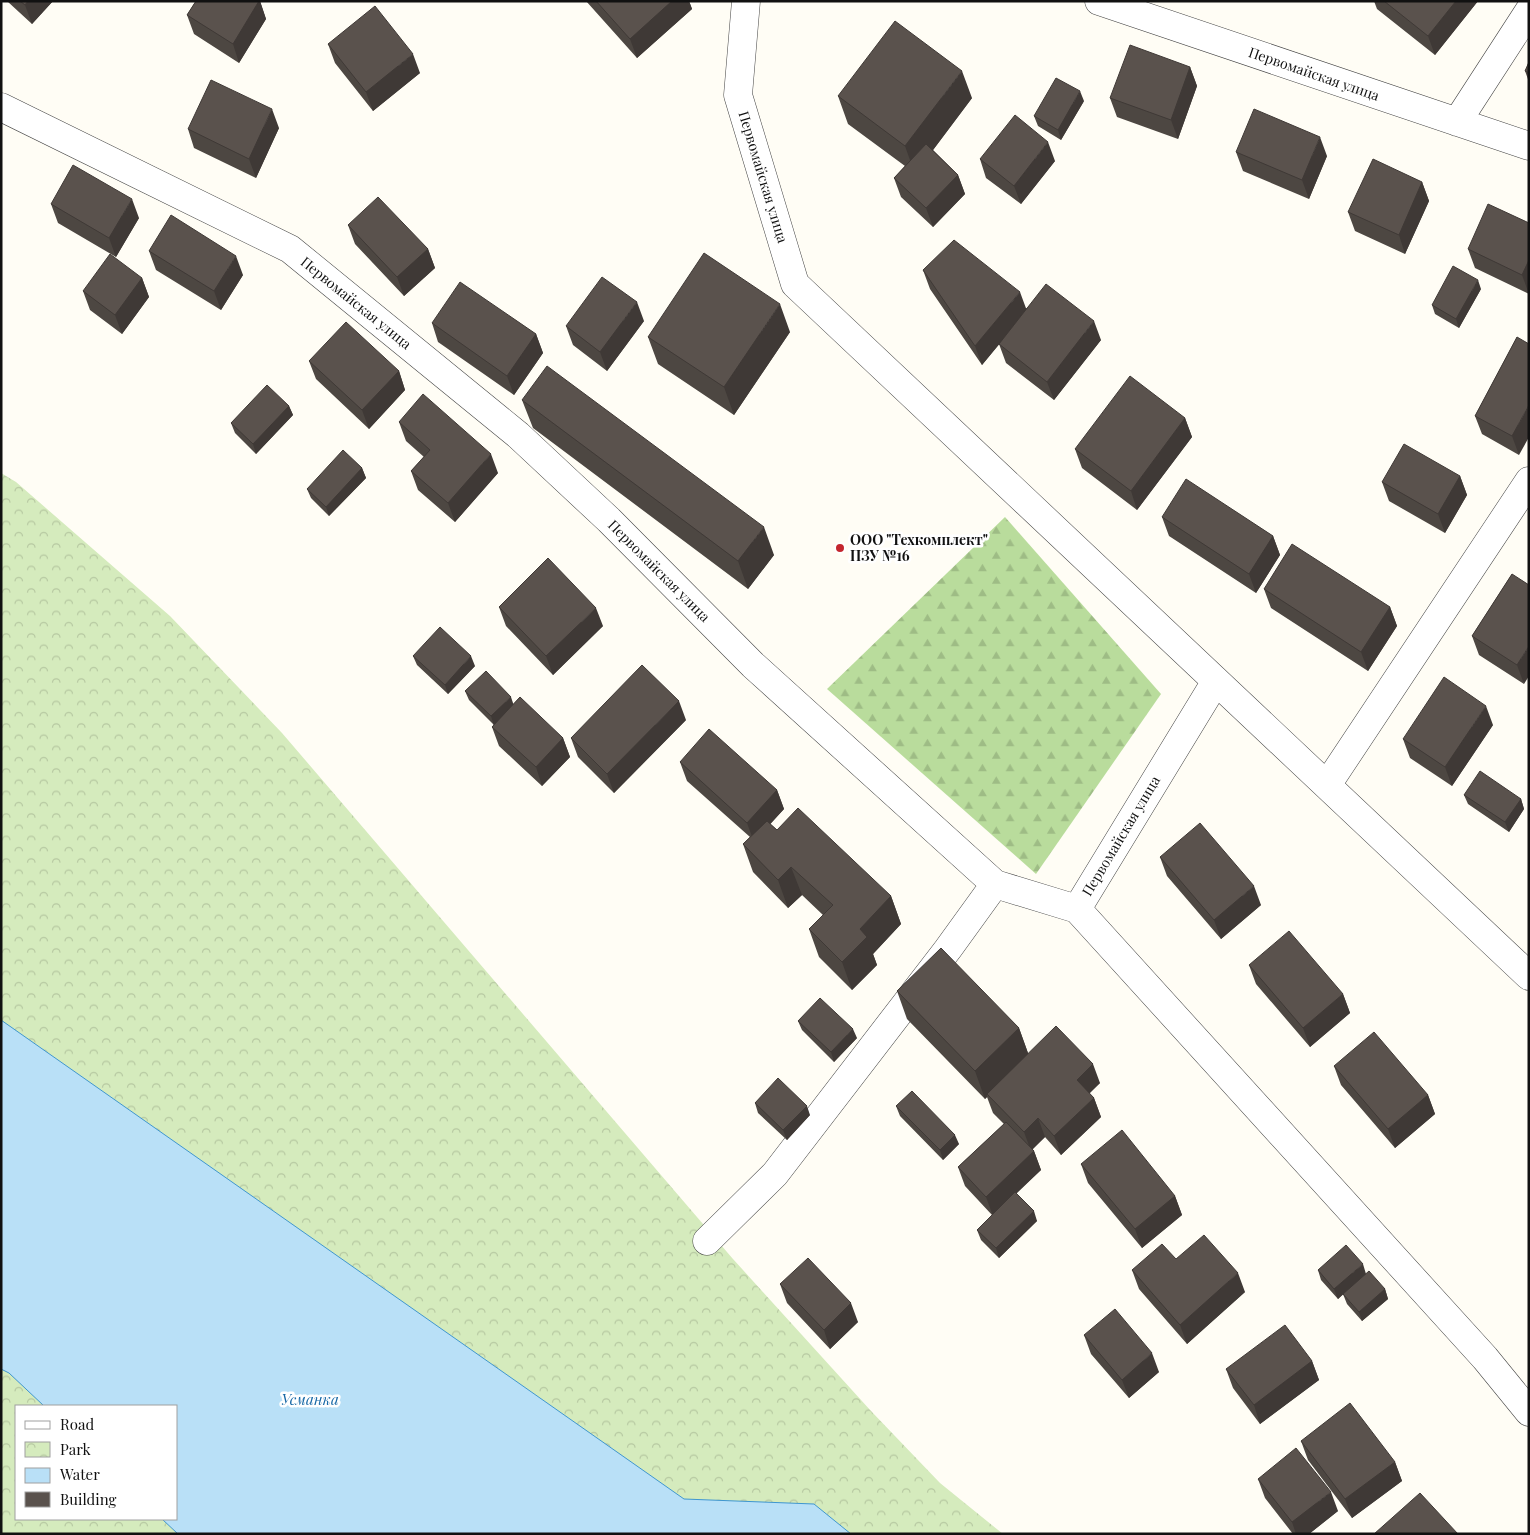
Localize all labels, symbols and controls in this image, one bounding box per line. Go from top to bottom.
street label: Первомайская улица [1246,42,1382,105]
street label: Первомайская улица [734,108,793,245]
street label: Первомайская улица [297,252,416,353]
street label: Первомайская улица [604,515,715,626]
place label: ООО "Техкомплект" ПЗУ №16 [850,530,988,565]
marker: ООО "Техкомплект" ПЗУ №16 [834,542,846,554]
street label: Первомайская улица [1077,772,1164,899]
water label: Усманка [281,1389,339,1409]
legend [15,1405,178,1520]
text: Road [60,1414,94,1434]
text: Park [60,1439,92,1459]
text: Water [59,1464,100,1484]
text: Building [60,1489,117,1509]

